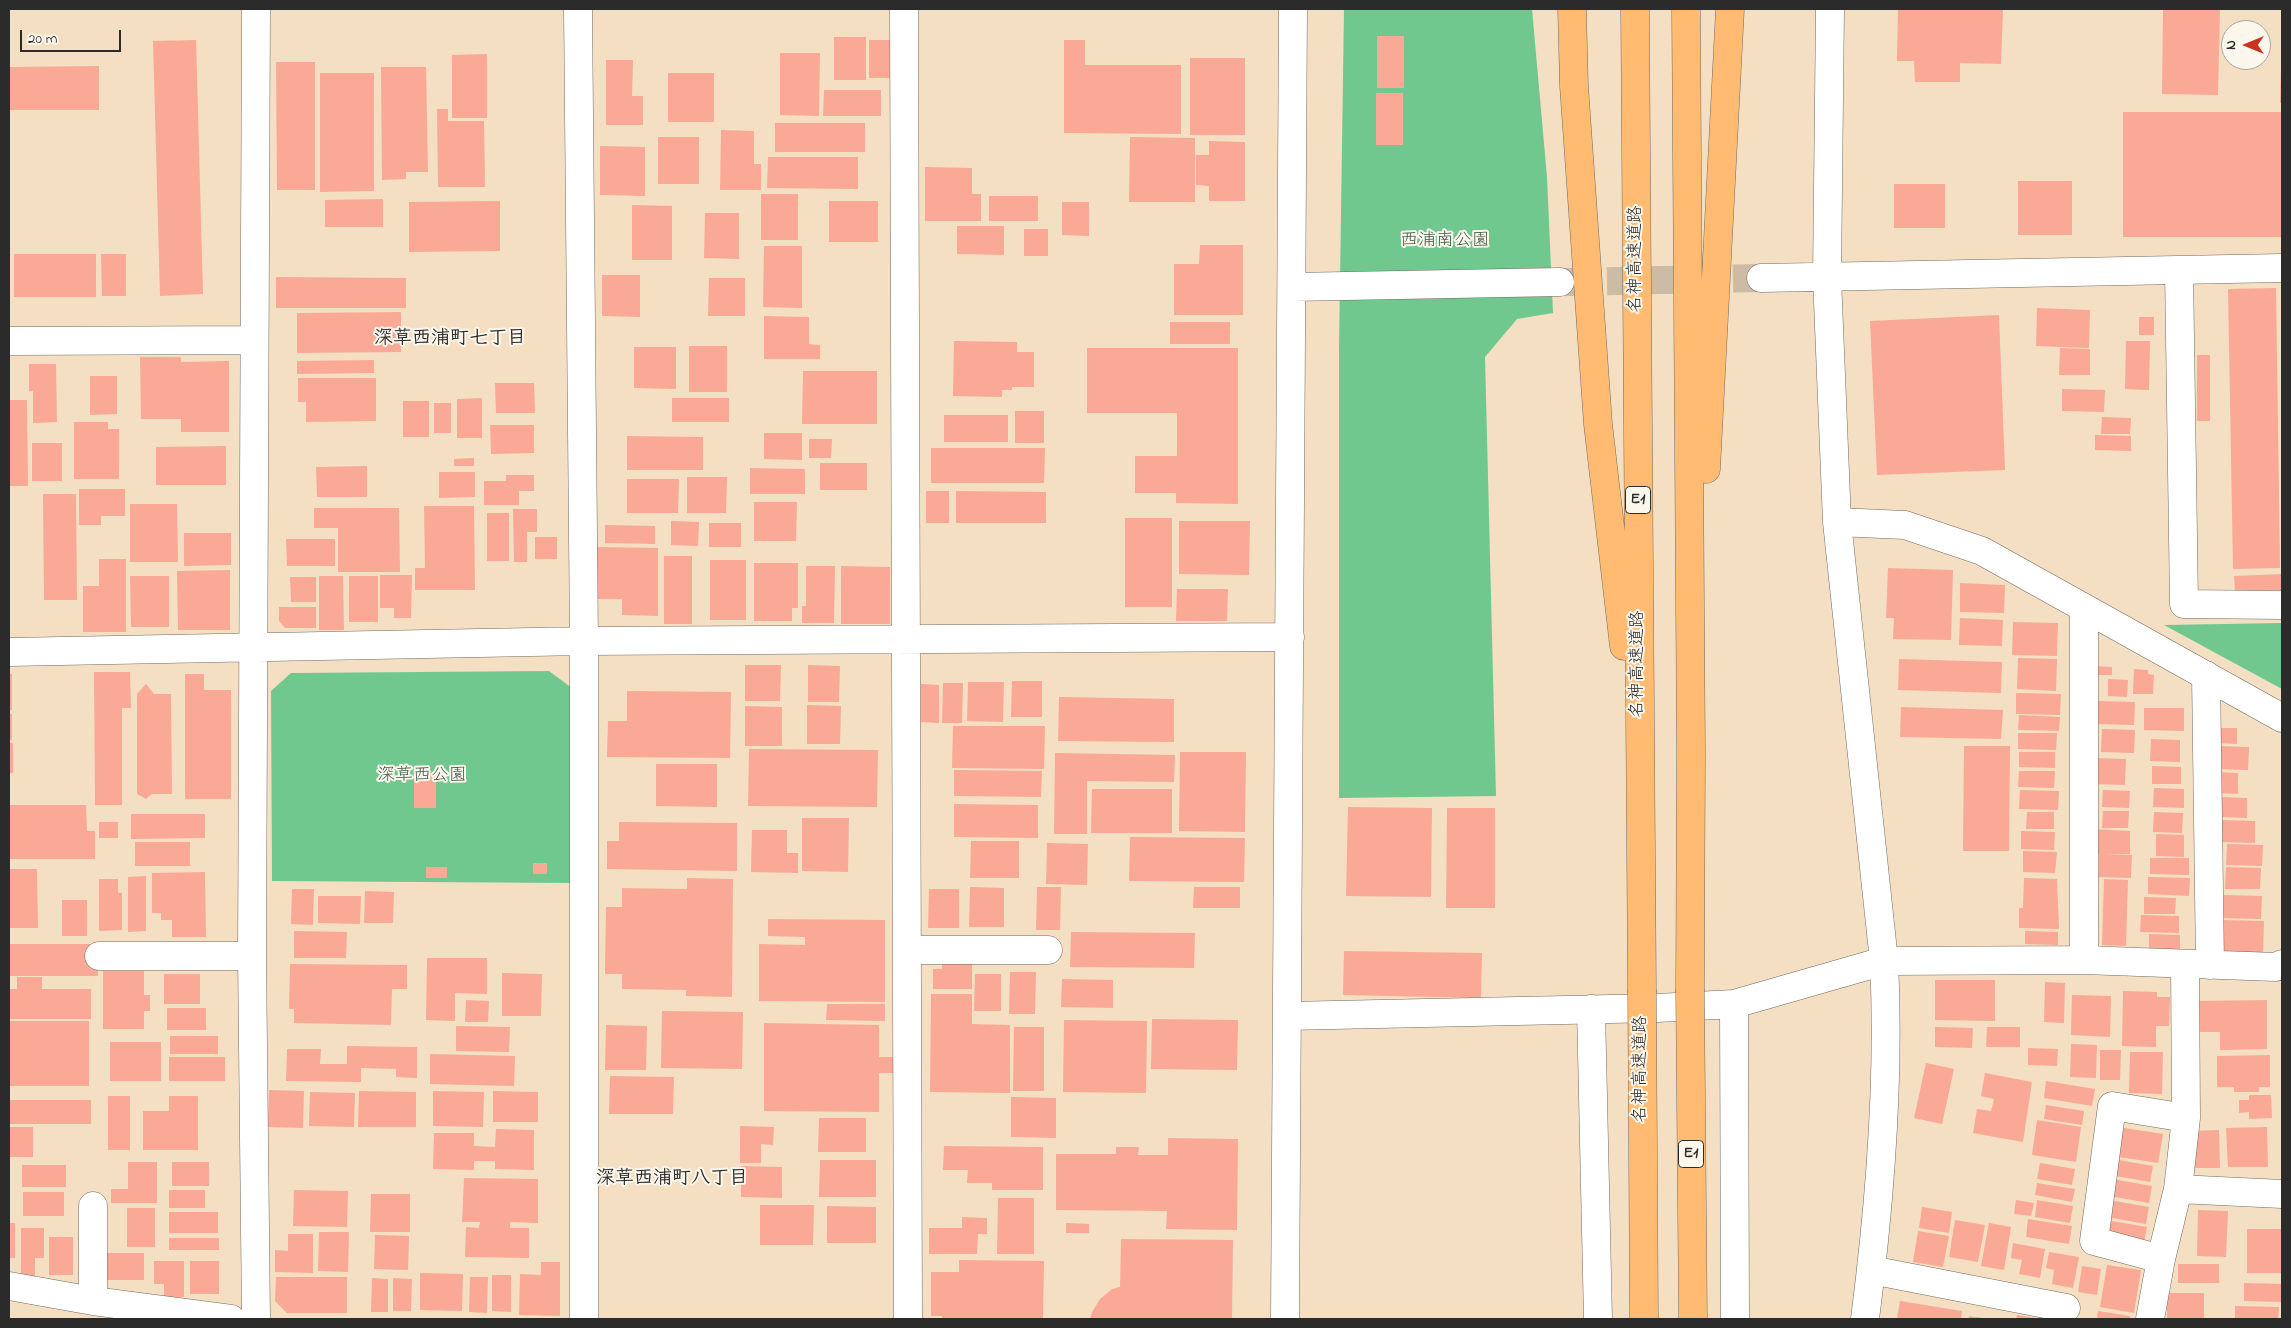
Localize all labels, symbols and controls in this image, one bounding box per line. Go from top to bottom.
scale bar [22,20,124,52]
north arrow [2221,20,2271,70]
text: 20 m [28,28,57,50]
text: N [2221,40,2242,50]
street label: 名神高速道路 [1626,205,1648,313]
park label: 西浦南公園 [1400,231,1490,253]
district label: 深草西浦町七丁目 [374,329,526,351]
road number: E1 [1626,486,1650,514]
street label: 名神高速道路 [1628,610,1650,718]
park label: 深草西公園 [377,766,467,788]
street label: 名神高速道路 [1631,1015,1653,1123]
road number: E1 [1678,1140,1704,1168]
district label: 深草西浦町八丁目 [596,1169,748,1191]

